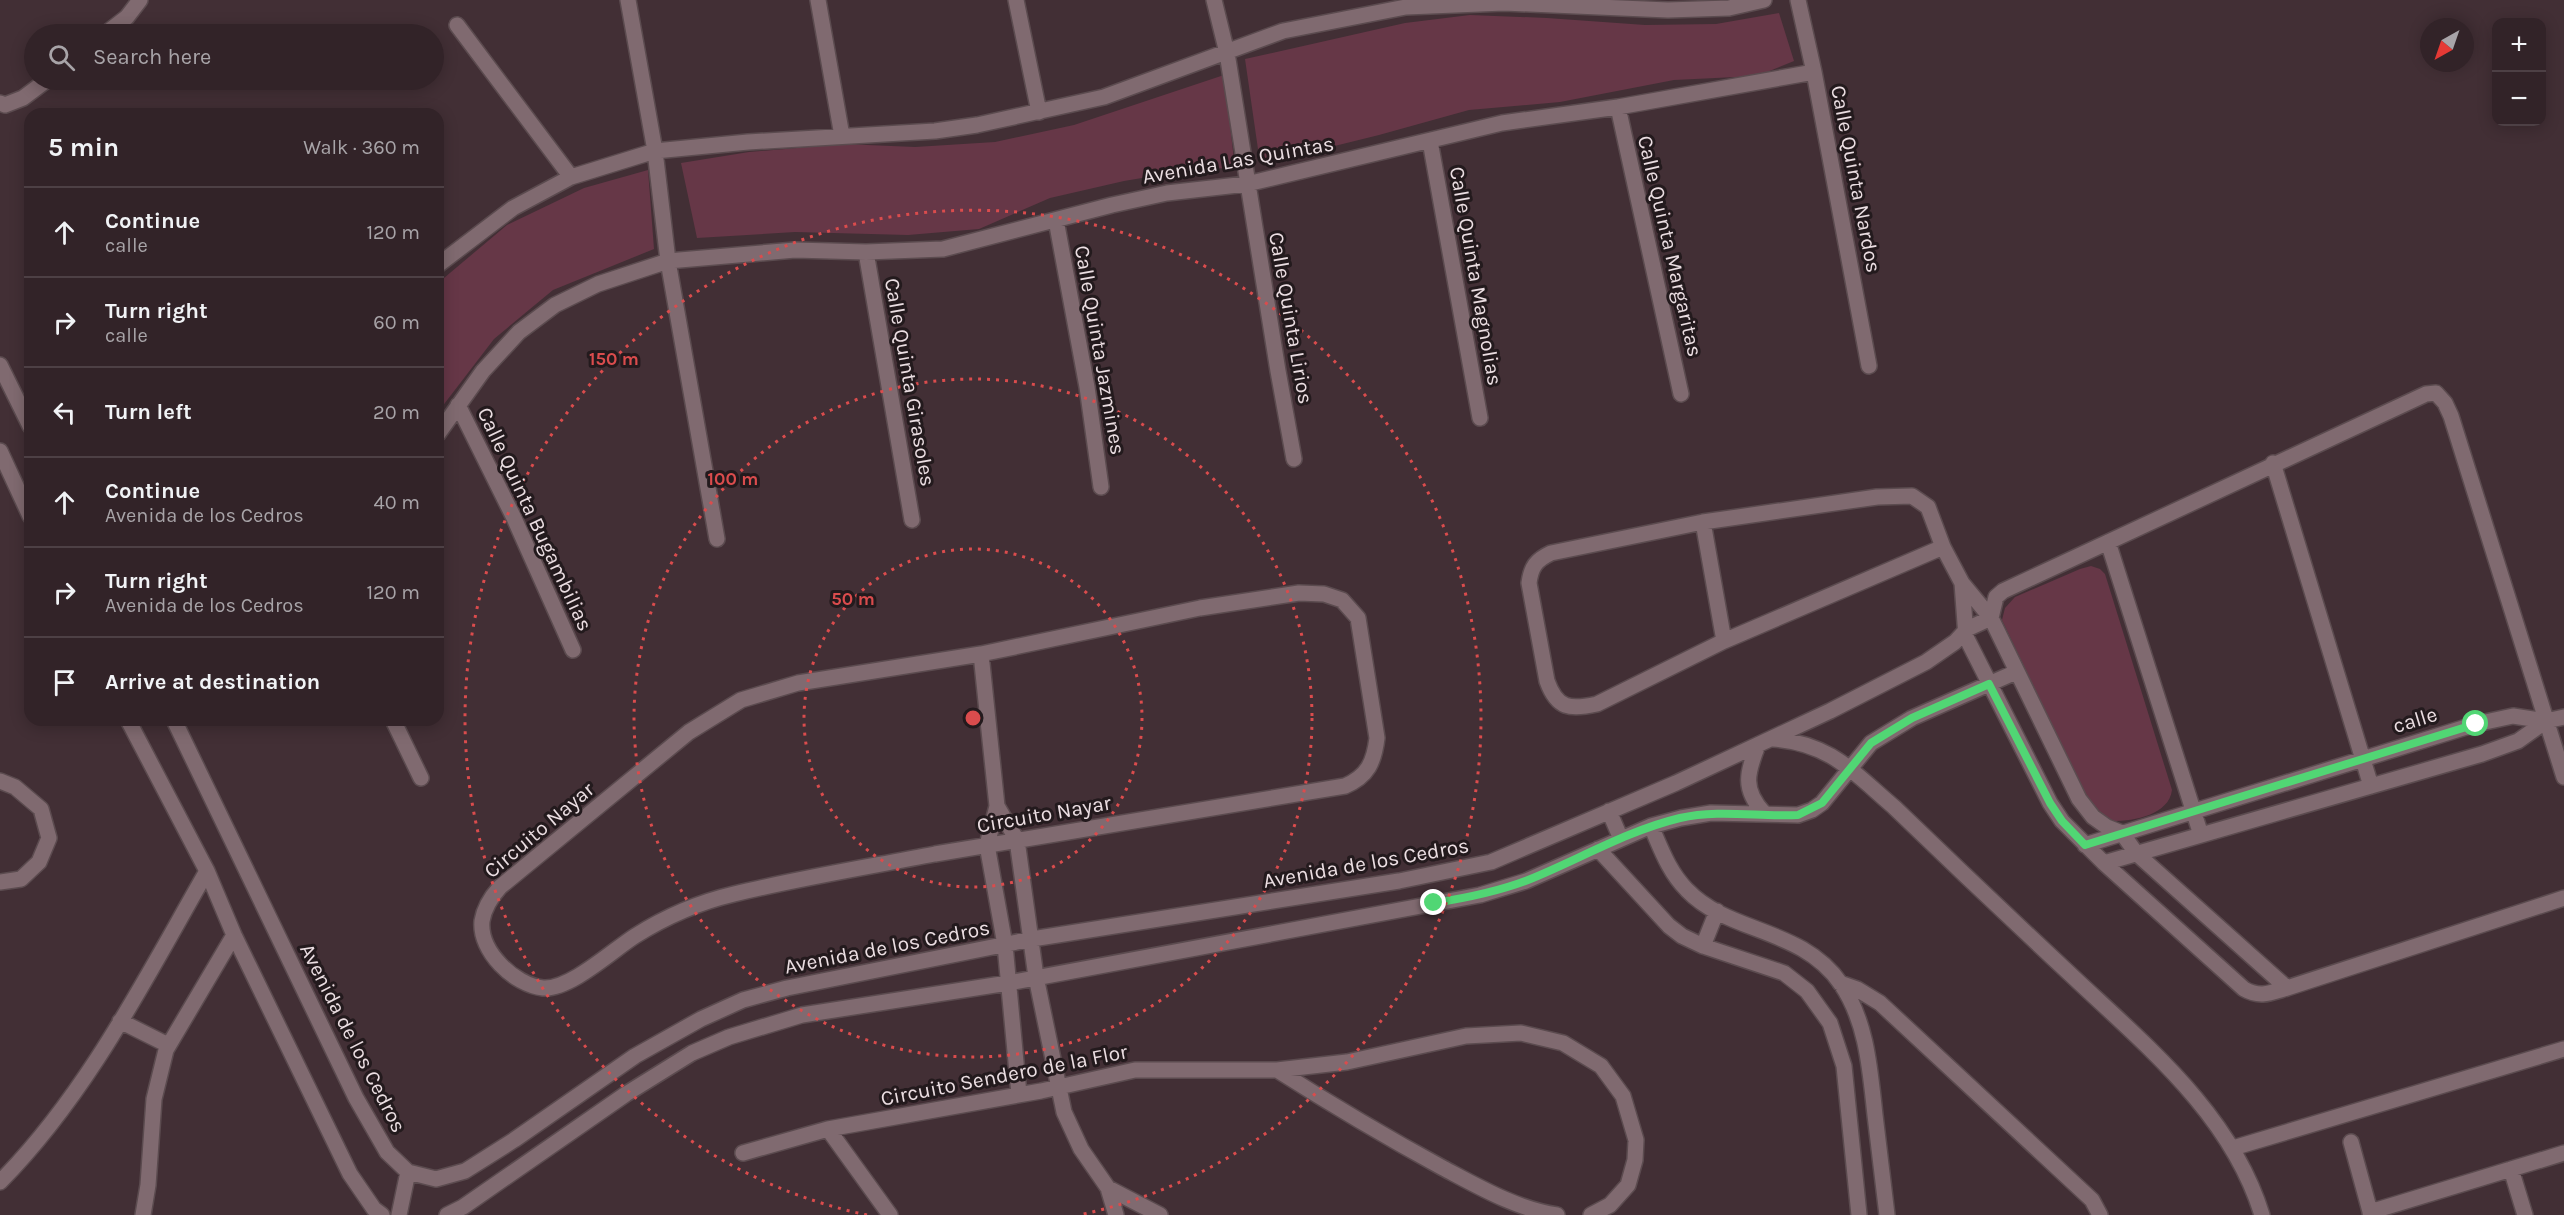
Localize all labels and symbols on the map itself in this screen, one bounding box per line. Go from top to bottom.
north arrow [2420,18,2474,72]
street label: Calle Quinta Nardos [1826,83,1886,275]
street label: Avenida Las Quintas [1140,131,1336,189]
street label: Calle Quinta Margaritas [1633,133,1707,359]
street label: Calle Quinta Magnolias [1445,165,1507,387]
street label: Calle Quinta Lirios [1264,230,1318,406]
street label: Calle Quinta Jazmines [1070,243,1130,457]
street label: Calle Quinta Girasoles [880,276,940,488]
text: 150 m [589,348,639,370]
street label: Calle Quinta Bugambilias [473,403,597,635]
text: 100 m [708,468,758,490]
text: 50 m [831,588,875,610]
street label: calle [2390,702,2440,738]
centre of rings [963,708,983,728]
route start [2462,710,2488,736]
street label: Circuito Nayar [479,777,599,883]
street label: Circuito Nayar [975,790,1113,838]
street label: Avenida de los Cedros [1261,833,1471,893]
route end [1420,889,1446,915]
street label: Avenida de los Cedros [782,915,992,979]
street label: Avenida de los Cedros [295,940,411,1136]
street label: Circuito Sendero de la Flor [879,1039,1130,1111]

